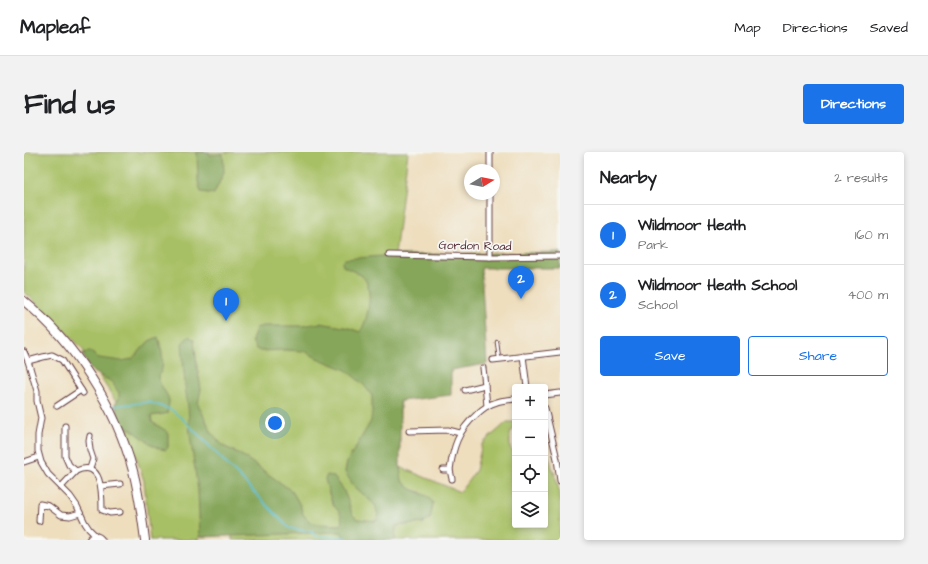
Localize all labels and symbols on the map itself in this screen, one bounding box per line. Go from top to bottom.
north arrow [464,164,500,200]
street label: Gordon Road [438,237,512,255]
pin: 2 [508,266,534,299]
pin: 1 [213,288,239,321]
your location [265,413,285,433]

